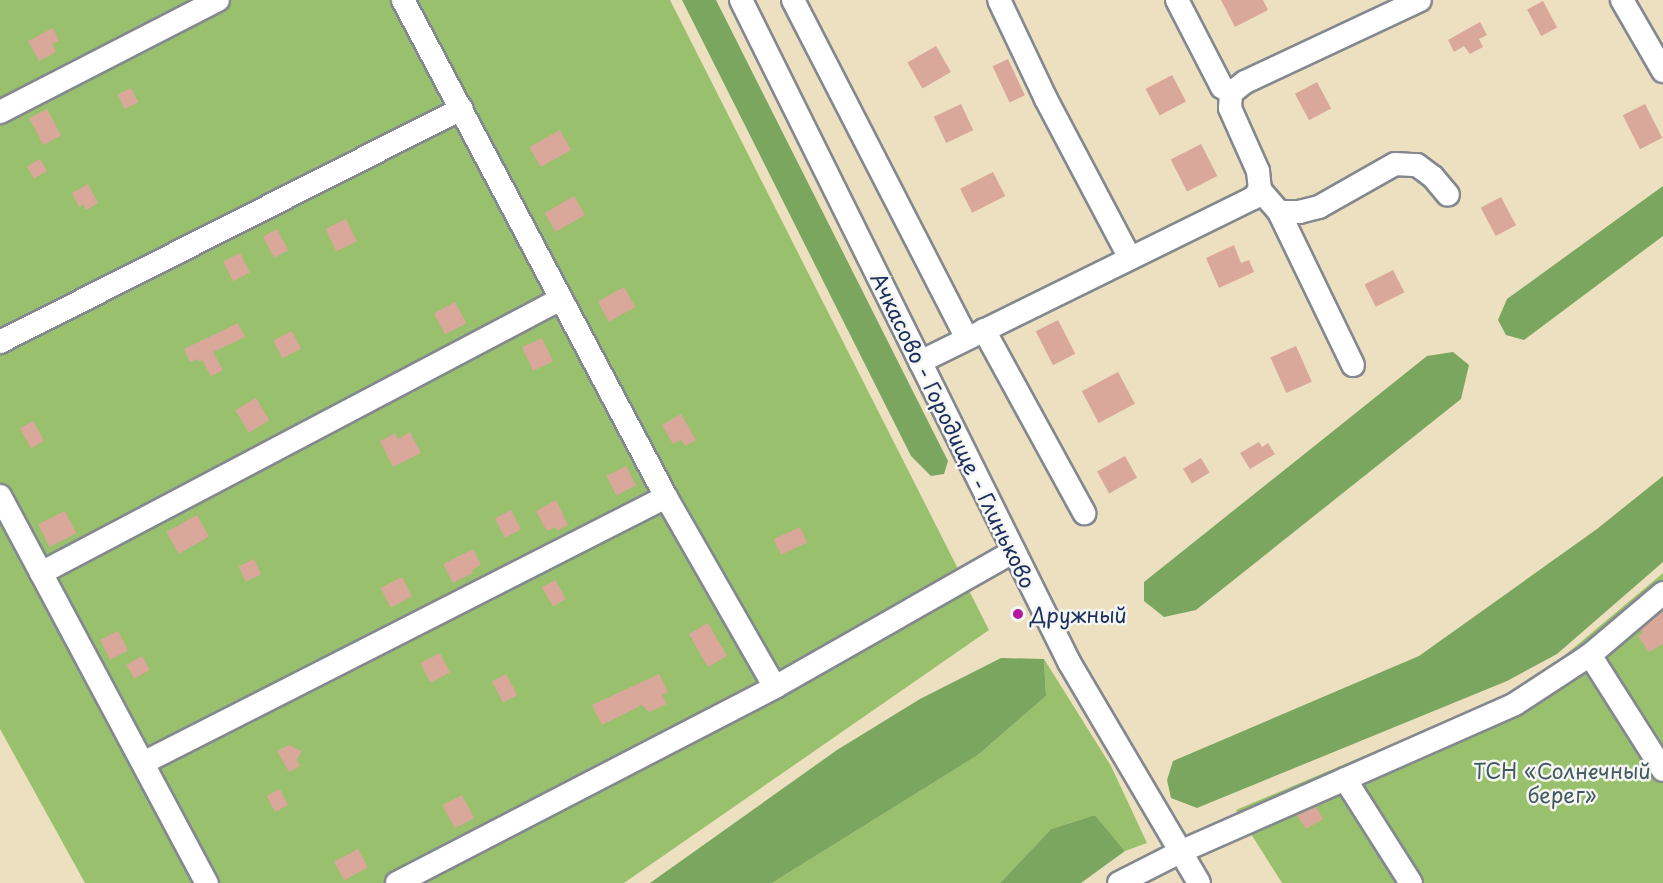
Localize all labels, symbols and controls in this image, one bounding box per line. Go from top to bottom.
street label: Ачкасово - Городище - Глиньково [866,267,1042,593]
place label: Дружный [1030,601,1127,627]
marker: Дружный [1011,607,1025,621]
park label: ТСН «Солнечный берег» [1473,757,1651,807]

